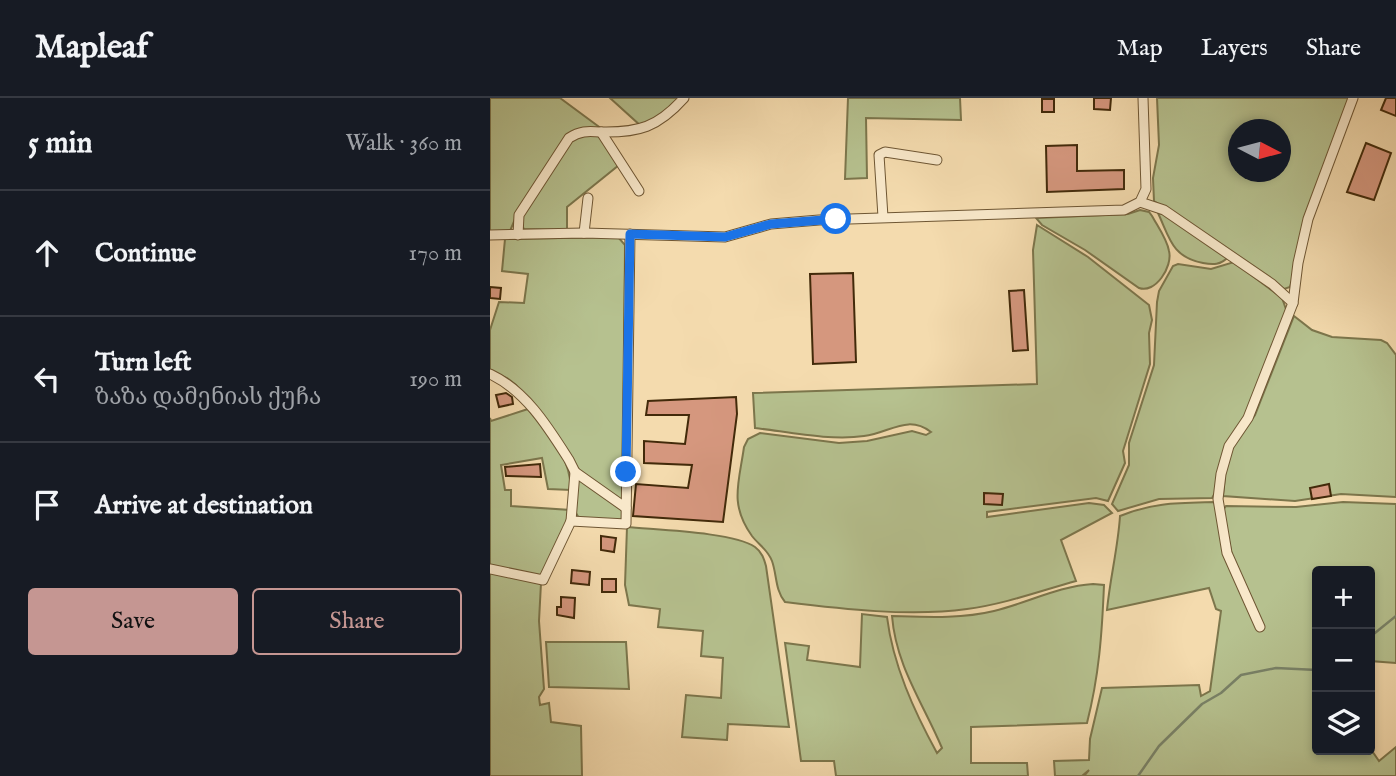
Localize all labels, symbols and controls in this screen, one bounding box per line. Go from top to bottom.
text: Mapleaf [35,27,148,69]
text: Map [1117,33,1163,64]
text: Layers [1201,33,1268,64]
text: Share [1306,33,1361,64]
north arrow [1228,119,1291,182]
text: 5 min [28,125,93,163]
text: Walk · 360 m [345,129,462,158]
route start [820,203,851,234]
icon: ahead [28,234,66,272]
text: Continue [95,237,196,270]
text: 170 m [409,239,462,268]
text: Turn left [95,346,192,379]
icon: left [28,360,66,398]
text: 190 m [409,365,462,394]
text: ზაზა დამენიას ქუჩა [95,383,321,412]
route end [610,456,641,487]
icon: arrive [28,486,66,524]
text: Arrive at destination [95,489,313,522]
map controls [1312,566,1375,755]
button: + [1312,566,1375,629]
button: Save [28,588,238,655]
button: Share [252,588,462,655]
button: − [1312,629,1375,692]
button: layers [1312,692,1375,755]

